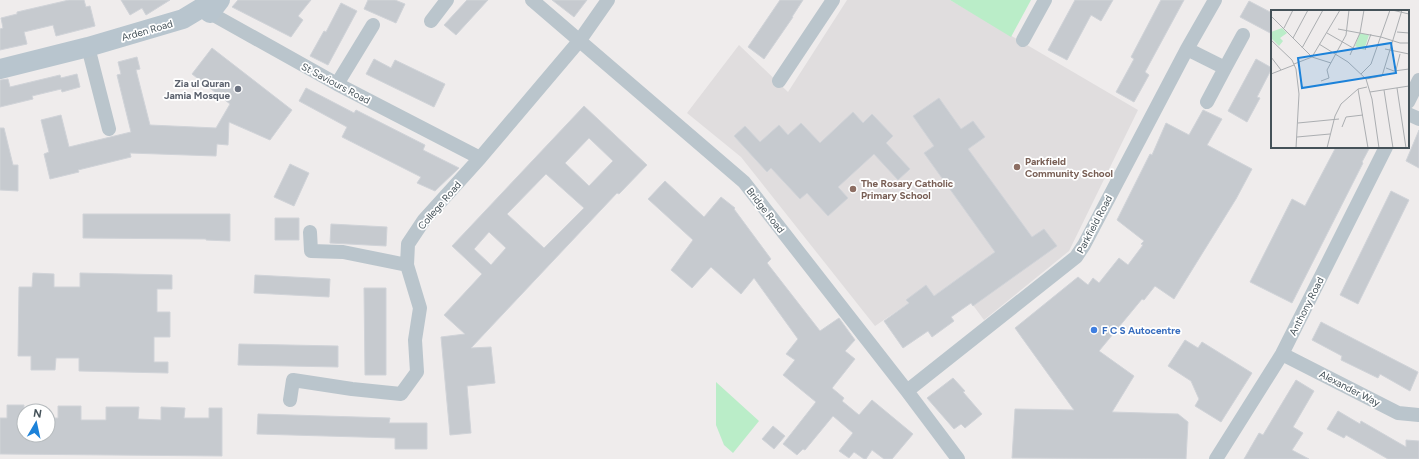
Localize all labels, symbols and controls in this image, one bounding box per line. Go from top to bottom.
inset map [1271,10,1409,148]
street label: Arden Road [120,17,174,44]
street label: St Saviours Road [299,60,372,107]
place label: Zia ul Quran Jamia Mosque [164,77,230,102]
marker: Zia ul Quran Jamia Mosque [233,84,243,94]
place label: Parkfield Community School [1025,155,1113,180]
marker: Parkfield Community School [1012,162,1022,172]
place label: The Rosary Catholic Primary School [861,177,954,202]
street label: College Road [415,178,464,232]
marker: The Rosary Catholic Primary School [848,184,858,194]
street label: Bridge Road [744,185,788,236]
street label: Parkfield Road [1074,193,1115,256]
street label: Anthony Road [1286,275,1327,338]
place label: F C S Autocentre [1102,324,1181,337]
marker: F C S Autocentre [1089,325,1099,335]
street label: Alexander Way [1317,368,1383,410]
north arrow [16,403,56,443]
text: N [32,407,43,421]

